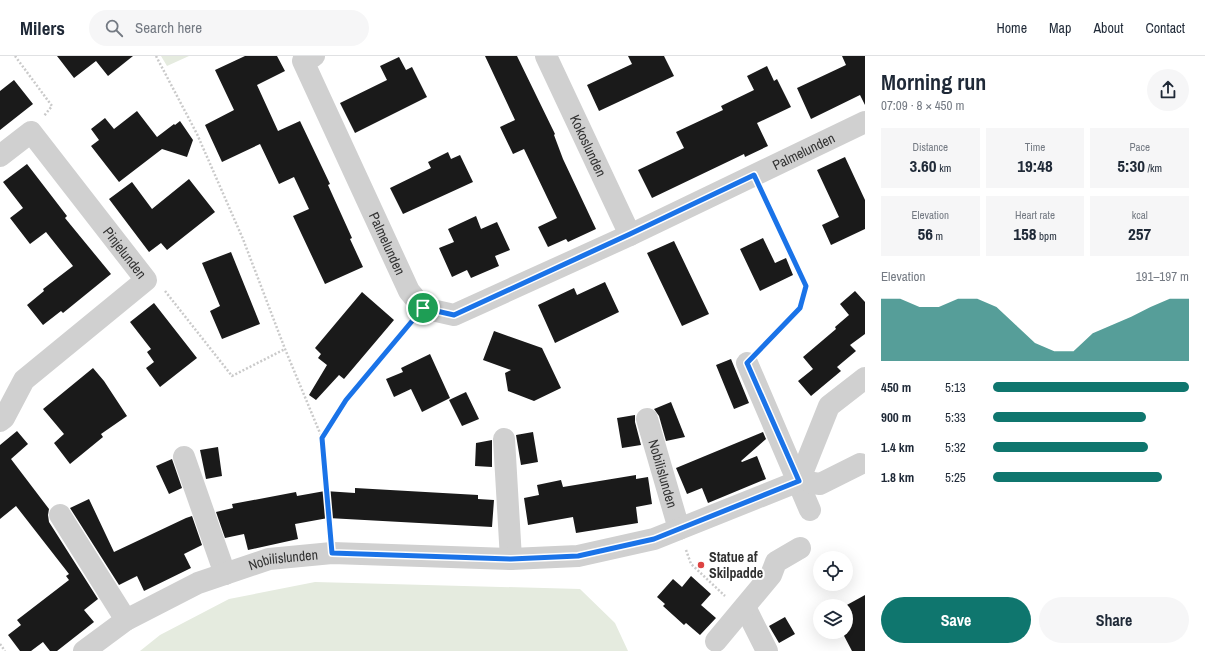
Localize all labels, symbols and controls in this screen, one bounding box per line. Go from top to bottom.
search box [89,10,369,46]
text: Milers [20,15,65,41]
icon: search [103,17,125,39]
text: Search here [135,17,202,38]
text: Home [996,19,1027,37]
text: Map [1049,19,1071,37]
text: About [1093,19,1123,37]
text: Contact [1145,19,1185,37]
text: Morning run [881,67,986,97]
button: share [1147,69,1189,111]
text: 07:09 · 8 × 450 m [881,97,964,114]
street label: Kokoslunden [566,112,610,180]
street label: Palmelunden [769,129,838,174]
text: Distance [913,140,948,154]
text: Time [1025,140,1045,154]
text: Pace [1129,140,1150,154]
text: 3.60 [909,154,937,177]
text: 19:48 [1017,154,1053,177]
text: 5:30 [1117,154,1145,177]
text: km [937,161,951,175]
text: /km [1145,161,1162,175]
text: Elevation [912,208,949,222]
text: Heart rate [1015,208,1055,222]
text: kcal [1132,208,1148,222]
street label: Palmelunden [365,209,409,278]
text: 56 [918,222,933,245]
text: 158 [1013,222,1037,245]
text: 257 [1128,222,1151,245]
street label: Pinjelunden [99,223,150,282]
text: m [933,229,943,243]
text: bpm [1037,229,1057,243]
text: Elevation [881,268,925,285]
text: 191–197 m [1136,268,1189,285]
pin [406,291,440,325]
icon: arrive [412,297,434,319]
text: 450 m [881,379,911,396]
text: 5:13 [945,379,966,396]
text: 900 m [881,409,911,426]
text: 5:33 [945,409,966,426]
street label: Nobilislunden [644,437,681,510]
text: 1.4 km [881,439,914,456]
text: 5:32 [945,439,966,456]
text: 1.8 km [881,469,914,486]
text: 5:25 [945,469,966,486]
street label: Nobilislunden [246,545,319,574]
place label: Statue af Skilpadde [709,548,763,582]
map controls [813,551,853,639]
button: locate [813,551,853,591]
marker: Statue af Skilpadde [696,560,706,570]
button: Save [881,597,1031,643]
button: Share [1039,597,1189,643]
button: layers [813,599,853,639]

